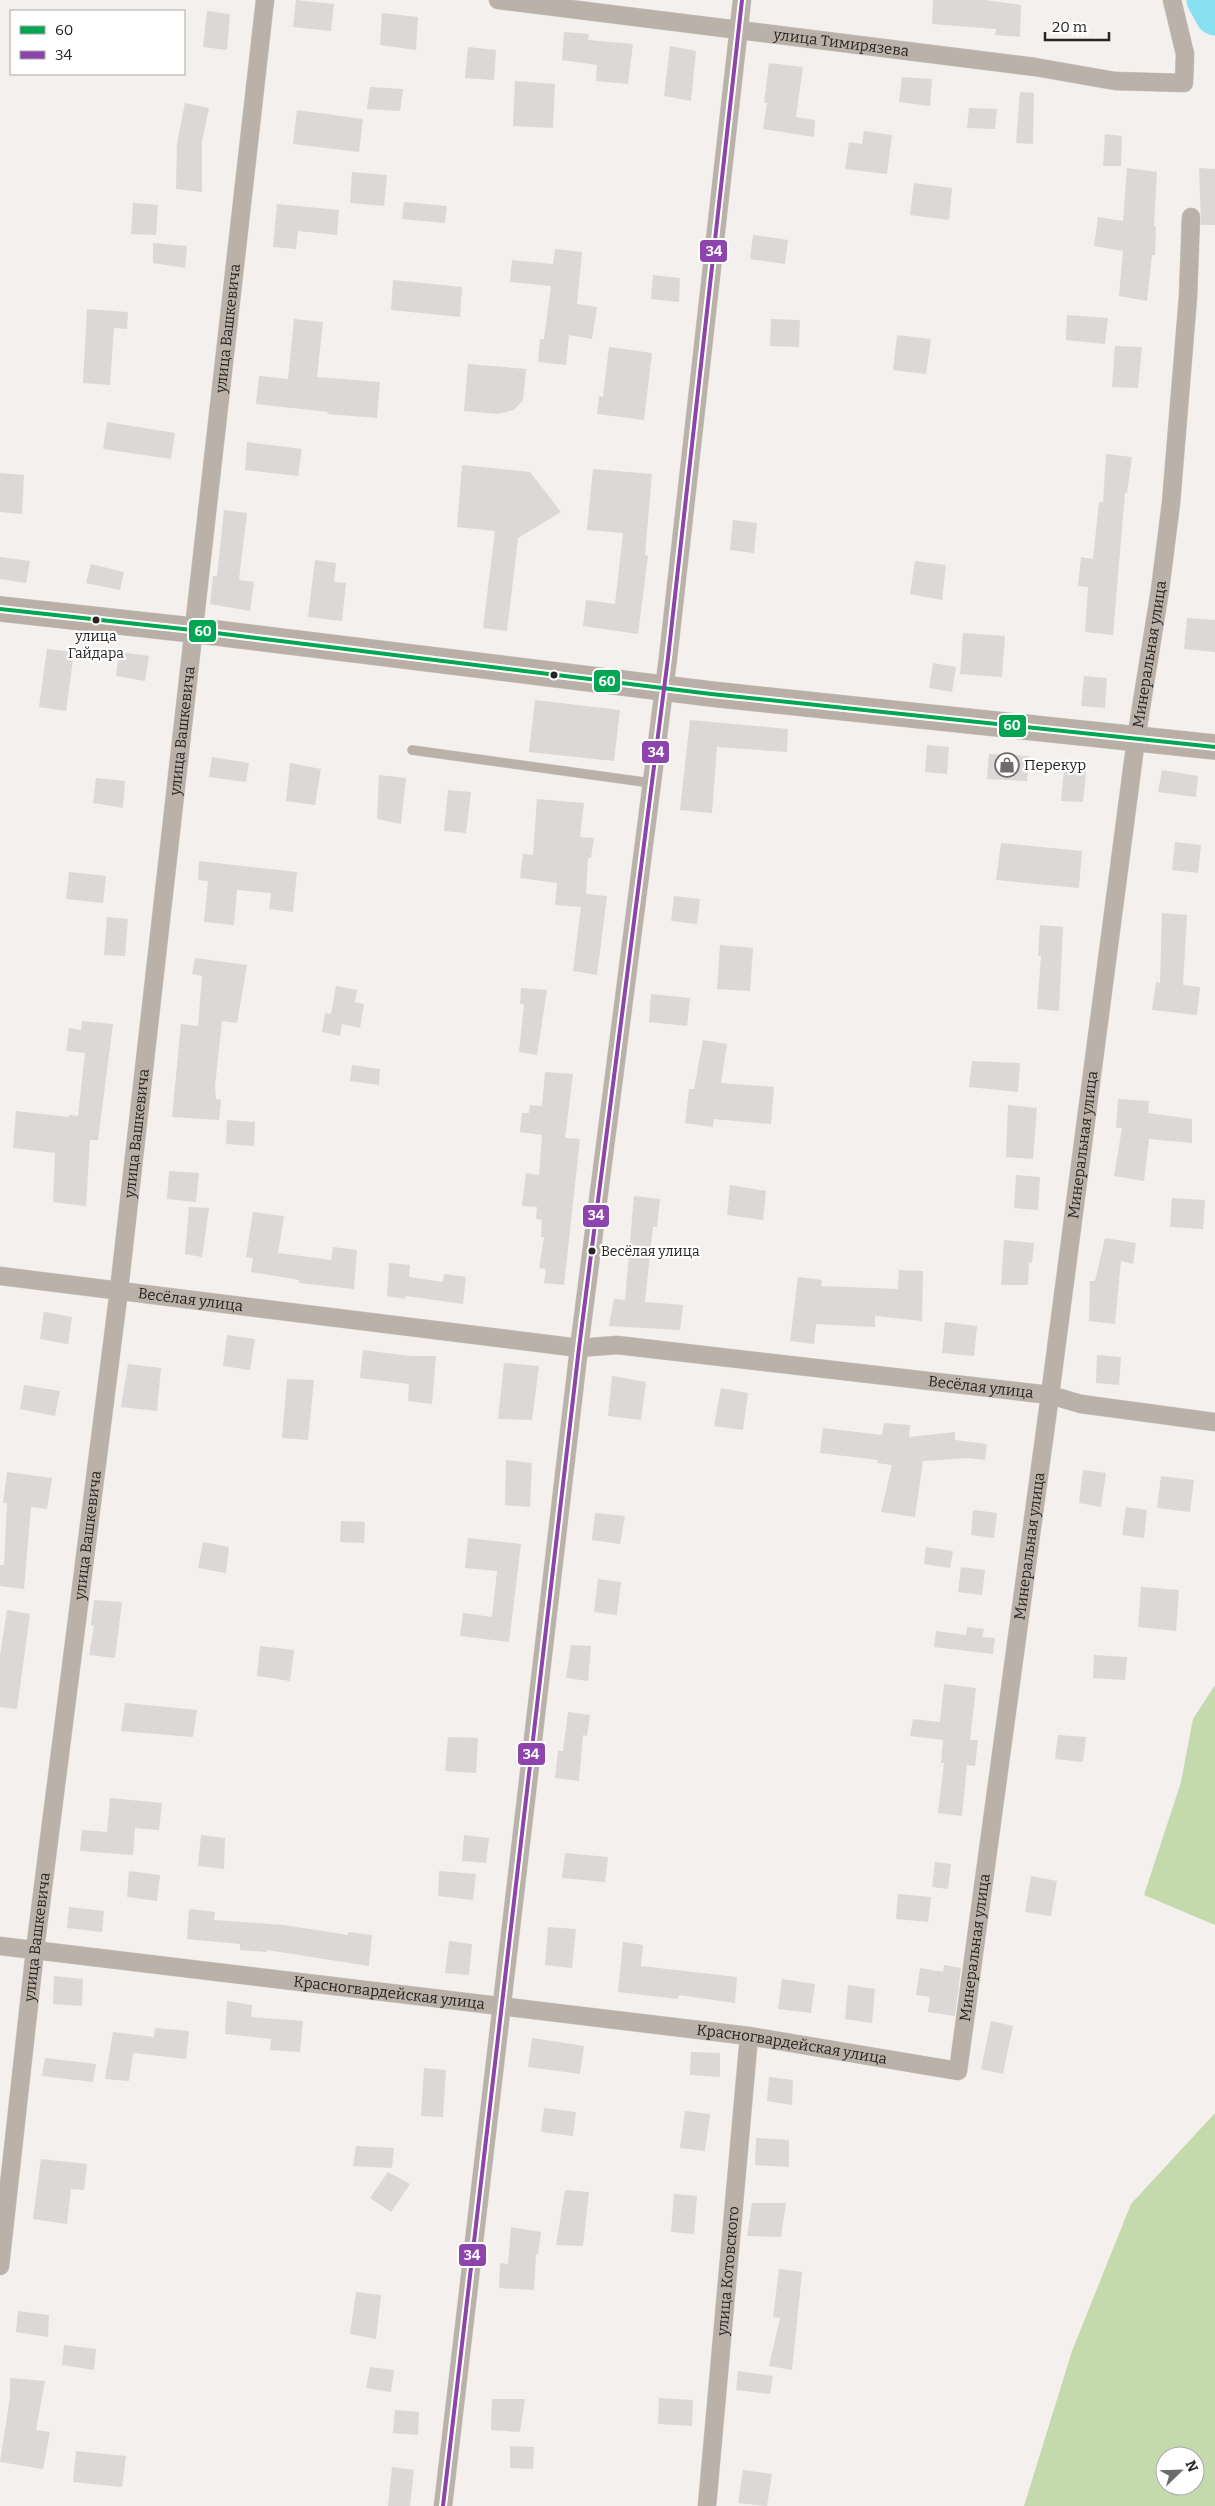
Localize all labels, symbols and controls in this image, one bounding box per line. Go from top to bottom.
legend [10,10,185,75]
scale bar [1045,10,1109,42]
text: 20 m [1052,18,1088,36]
text: 60 [55,21,73,39]
street label: улица Тимирязева [772,25,910,60]
text: 34 [55,46,73,64]
line badge: 34 [699,239,728,263]
text: 34 [706,243,723,260]
street label: улица Вашкевича [211,263,244,395]
street label: Минеральная улица [1129,580,1170,729]
marker: улица Гайдара [91,615,101,625]
line badge: 60 [188,619,217,643]
text: 60 [194,623,212,640]
place label: улица Гайдара [68,628,124,662]
street label: улица Вашкевича [166,665,199,797]
line badge: 60 [593,669,621,693]
unlabelled marker [549,670,559,680]
text: 60 [598,673,616,690]
line badge: 60 [998,714,1027,738]
text: 60 [1003,717,1021,734]
line badge: 34 [641,740,670,764]
text: 34 [648,744,665,761]
shop icon: Перекур [994,752,1020,778]
place label: Перекур [1024,756,1086,774]
street label: улица Вашкевича [120,1068,153,1200]
street label: Минеральная улица [1064,1070,1101,1220]
line badge: 34 [582,1204,610,1228]
text: 34 [588,1207,605,1224]
place label: Весёлая улица [601,1243,700,1260]
marker: Весёлая улица [587,1246,597,1256]
street label: Весёлая улица [137,1284,244,1315]
street label: Весёлая улица [927,1372,1035,1402]
street label: улица Вашкевича [71,1470,105,1602]
street label: Минеральная улица [1010,1471,1048,1621]
line badge: 34 [517,1742,546,1766]
text: 34 [523,1746,540,1763]
street label: улица Вашкевича [20,1871,54,2004]
street label: Минеральная улица [956,1872,994,2022]
street label: Красногвардейская улица [292,1972,486,2013]
street label: Красногвардейская улица [696,2021,889,2068]
street label: улица Котовского [713,2205,743,2337]
line badge: 34 [458,2243,487,2267]
text: 34 [464,2247,481,2264]
north arrow [1155,2446,1205,2496]
text: N [1182,2458,1202,2475]

